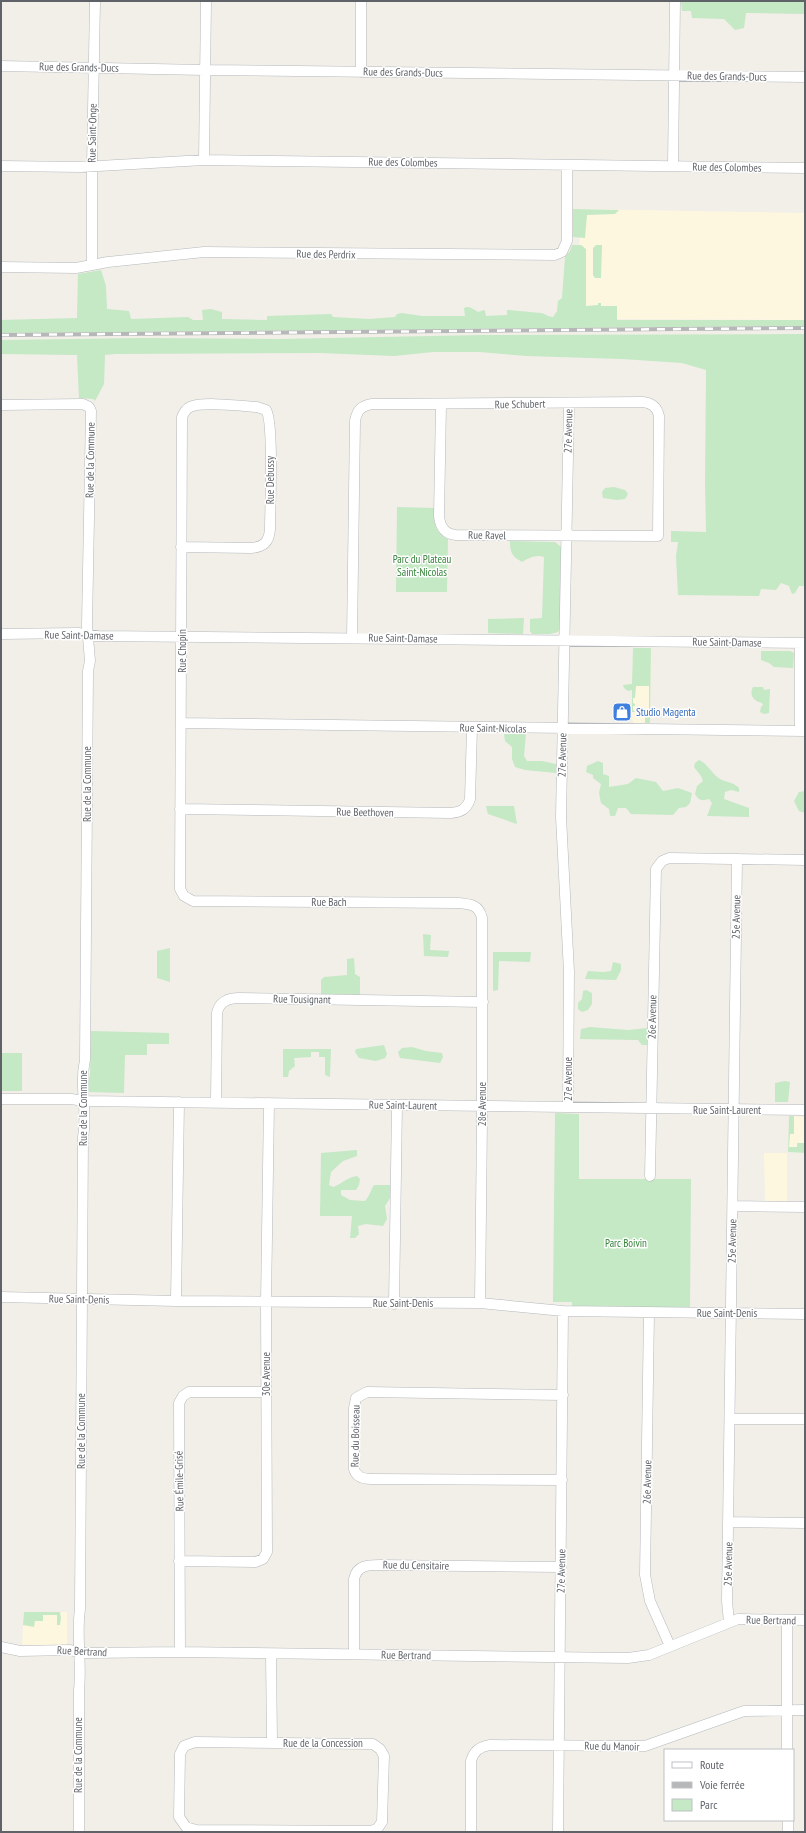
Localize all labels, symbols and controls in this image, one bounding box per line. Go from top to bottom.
street label: Rue des Grands-Ducs [39,59,119,75]
street label: Rue des Grands-Ducs [363,64,443,80]
street label: Rue des Grands-Ducs [687,68,767,84]
street label: Rue Saint-Onge [84,103,100,163]
street label: Rue des Colombes [368,154,438,170]
street label: Rue des Colombes [692,159,762,175]
street label: Rue des Perdrix [296,246,356,262]
street label: Rue Schubert [494,397,546,411]
street label: 27e Avenue [561,408,575,453]
street label: Rue de la Commune [82,422,98,498]
street label: Rue Debussy [263,455,277,504]
street label: Rue Ravel [468,528,507,542]
park label: Parc du Plateau Saint-Nicolas [393,552,452,579]
street label: Rue Saint-Damase [44,627,114,643]
street label: Rue Chopin [175,629,189,673]
street label: Rue Saint-Damase [368,630,438,646]
street label: Rue Saint-Damase [692,634,762,650]
shop icon: Studio Magenta [611,701,633,723]
place label: Studio Magenta [636,705,696,719]
street label: Rue Saint-Nicolas [460,720,527,736]
street label: 27e Avenue [555,732,569,777]
street label: Rue de la Commune [80,746,94,822]
street label: Rue Beethoven [336,805,394,820]
street label: 25e Avenue [729,894,743,939]
street label: Rue Bach [311,895,347,909]
street label: Rue Tousignant [273,991,331,1007]
street label: 26e Avenue [645,994,659,1039]
street label: 27e Avenue [561,1056,575,1101]
street label: Rue de la Commune [76,1070,90,1146]
street label: 28e Avenue [475,1081,489,1126]
street label: Rue Saint-Laurent [369,1097,437,1113]
street label: Rue Saint-Laurent [693,1103,761,1117]
street label: 25e Avenue [725,1218,739,1263]
park label: Parc Boivin [605,1236,647,1250]
street label: Rue Saint-Denis [49,1291,110,1307]
street label: Rue Saint-Denis [373,1296,434,1310]
street label: Rue Saint-Denis [697,1306,758,1320]
street label: 30e Avenue [259,1351,273,1396]
street label: Rue de la Commune [74,1393,88,1469]
street label: Rue du Boisseau [347,1405,363,1467]
street label: Rue Émile-Grisé [171,1450,187,1511]
street label: 26e Avenue [640,1459,654,1504]
street label: 25e Avenue [721,1541,735,1586]
street label: 27e Avenue [554,1548,568,1593]
street label: Rue du Censitaire [383,1557,450,1573]
street label: Rue Bertrand [746,1613,796,1627]
street label: Rue Bertrand [57,1643,108,1659]
street label: Rue Bertrand [381,1648,431,1662]
street label: Rue de la Commune [71,1717,85,1793]
street label: Rue de la Concession [283,1736,363,1750]
street label: Rue du Manoir [584,1739,640,1753]
legend [664,1749,794,1821]
text: Route [700,1757,724,1772]
text: Voie ferrée [699,1777,745,1792]
text: Parc [700,1797,718,1812]

